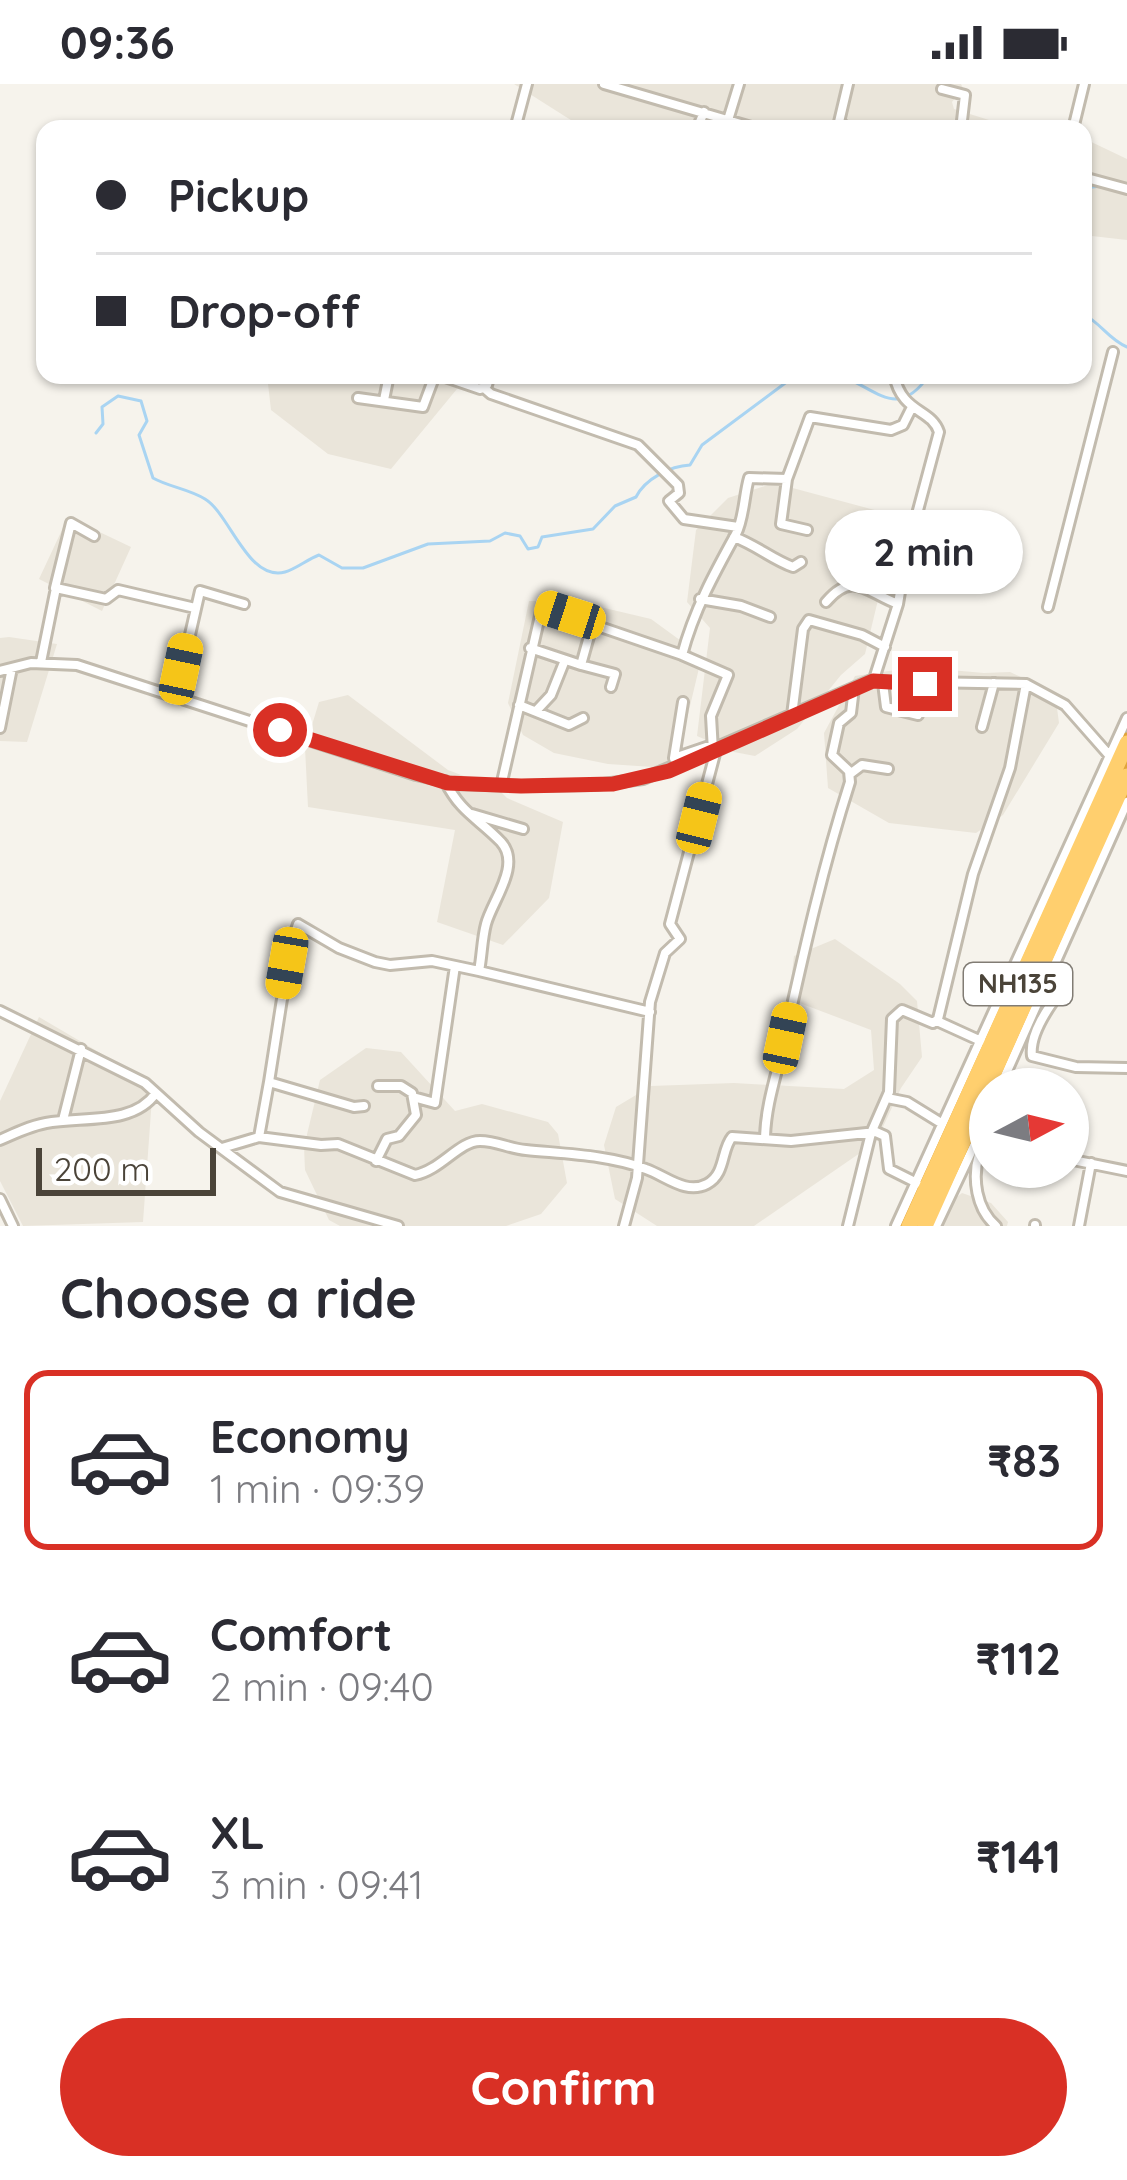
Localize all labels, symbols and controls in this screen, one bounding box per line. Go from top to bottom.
text: 09:36 [60,14,175,70]
text: Pickup [168,167,309,223]
text: Drop-off [168,283,360,339]
callout: 2 min [826,510,1024,594]
text: 2 min [873,527,975,576]
car [530,587,610,643]
car [156,630,206,708]
route end [898,657,952,711]
route start [253,703,307,757]
car [673,779,725,857]
car [263,924,311,1002]
road number: NH135 [964,963,1072,1005]
car [760,999,810,1077]
north arrow [969,1068,1089,1188]
map controls [969,1068,1089,1188]
scale bar [36,1142,216,1195]
text: 200 m [54,1148,151,1189]
text: Choose a ride [60,1264,417,1332]
icon: car [66,1406,174,1514]
text: Economy [210,1408,410,1464]
text: ₹83 [987,1432,1061,1488]
text: 1 min · 09:39 [210,1464,425,1513]
icon: car [66,1604,174,1712]
text: Comfort [210,1606,392,1662]
text: ₹112 [975,1630,1061,1686]
text: 2 min · 09:40 [210,1662,434,1711]
icon: car [66,1802,174,1910]
text: XL [210,1804,265,1860]
text: ₹141 [976,1828,1061,1884]
text: 3 min · 09:41 [210,1860,423,1909]
button: Confirm [60,2018,1067,2156]

